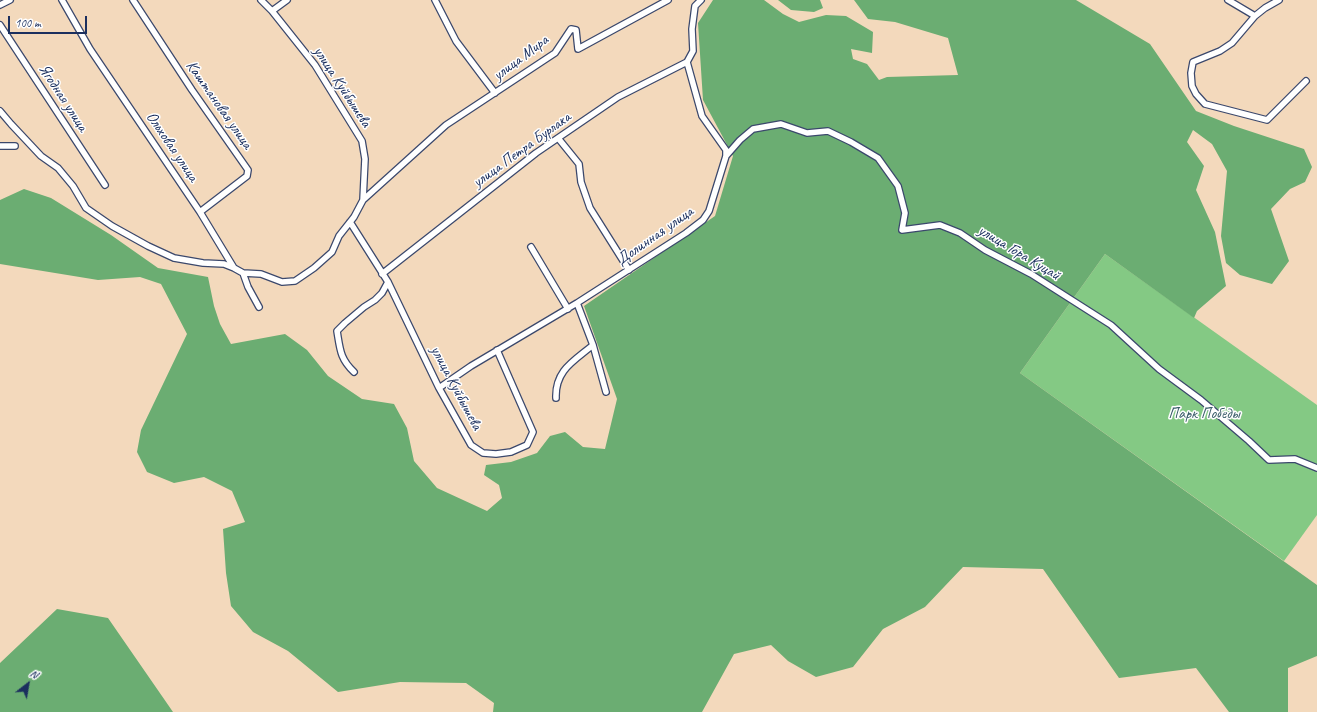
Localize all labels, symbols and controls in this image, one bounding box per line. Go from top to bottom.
scale bar [10,8,89,34]
text: 100 m [15,15,41,31]
street label: улица Мира [490,31,552,85]
street label: улица Куйбышева [309,43,375,131]
street label: Каштановая улица [181,57,257,153]
street label: Ягодная улица [34,61,92,135]
street label: Ольховая улица [142,108,202,186]
street label: улица Петра Бурлака [469,108,575,192]
street label: Долинная улица [613,202,697,270]
street label: улица Гора Куцай [975,221,1063,285]
street label: улица Куйбышева [426,343,486,433]
park label: Парк Победы [1168,404,1240,424]
north arrow [8,664,48,704]
text: N [28,666,41,681]

